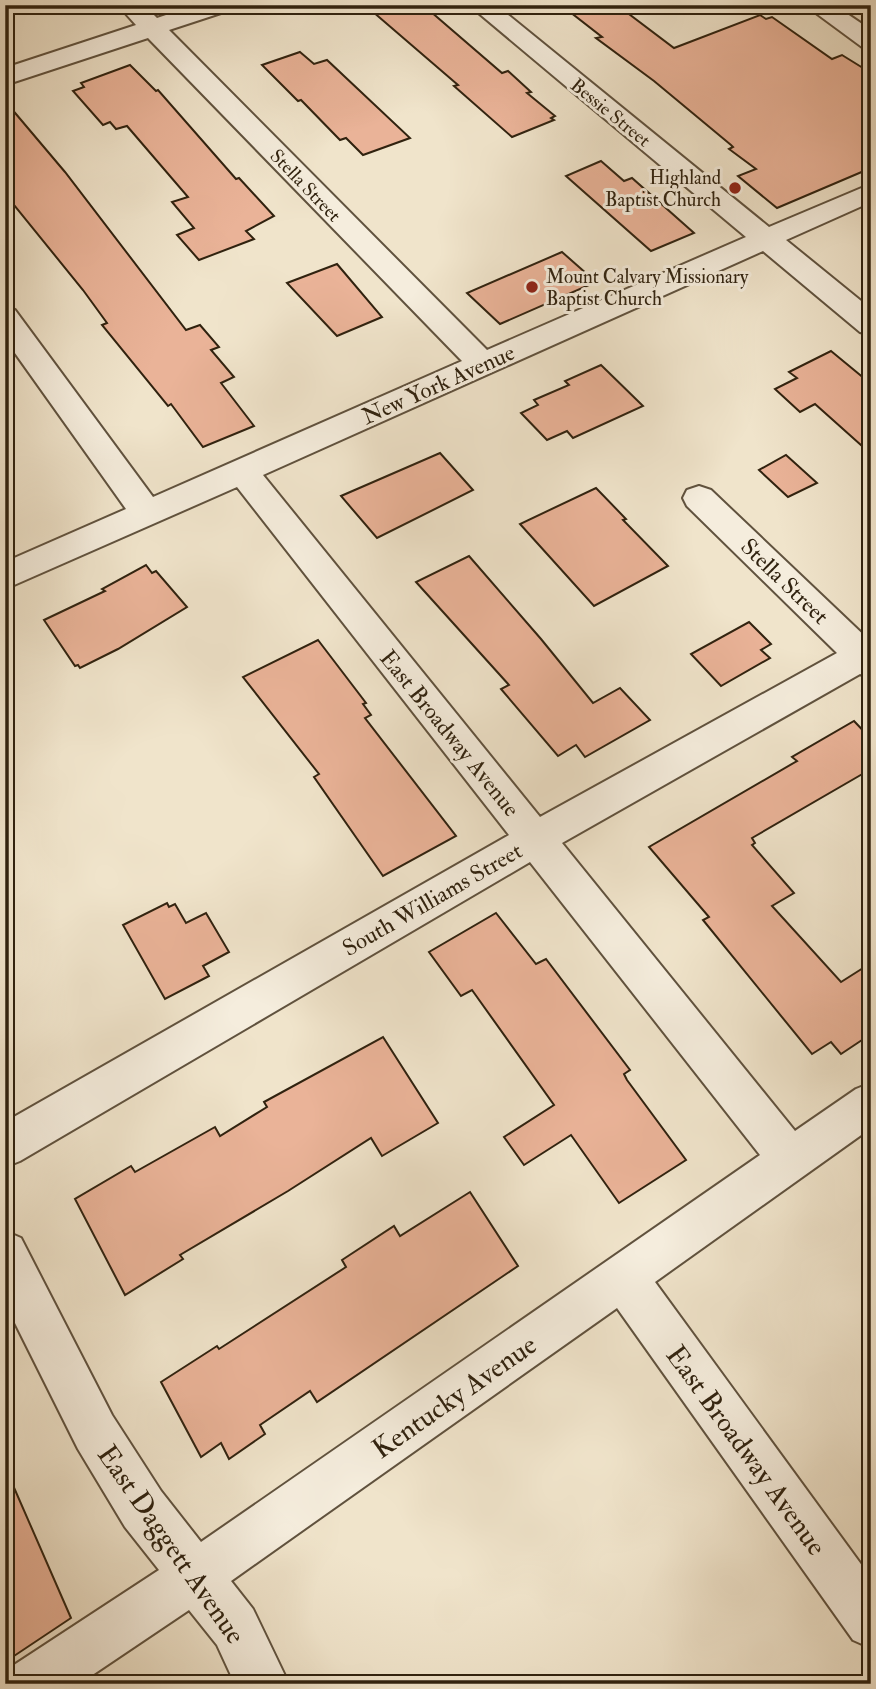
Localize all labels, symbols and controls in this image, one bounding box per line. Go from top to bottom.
street label: Bessie Street [565,73,655,152]
street label: Stella Street [265,144,346,227]
place label: Highland Baptist Church [605,166,722,213]
marker: Highland Baptist Church [727,180,743,196]
place label: Mount Calvary Missionary Baptist Church [546,265,749,312]
marker: Mount Calvary Missionary Baptist Church [524,279,540,295]
street label: New York Avenue [357,338,519,431]
street label: Stella Street [735,532,835,630]
street label: East Broadway Avenue [373,644,526,823]
street label: South Williams Street [337,836,527,963]
street label: Kentucky Avenue [366,1327,544,1467]
street label: East Broadway Avenue [658,1339,834,1563]
street label: East Daggett Avenue [89,1439,253,1651]

